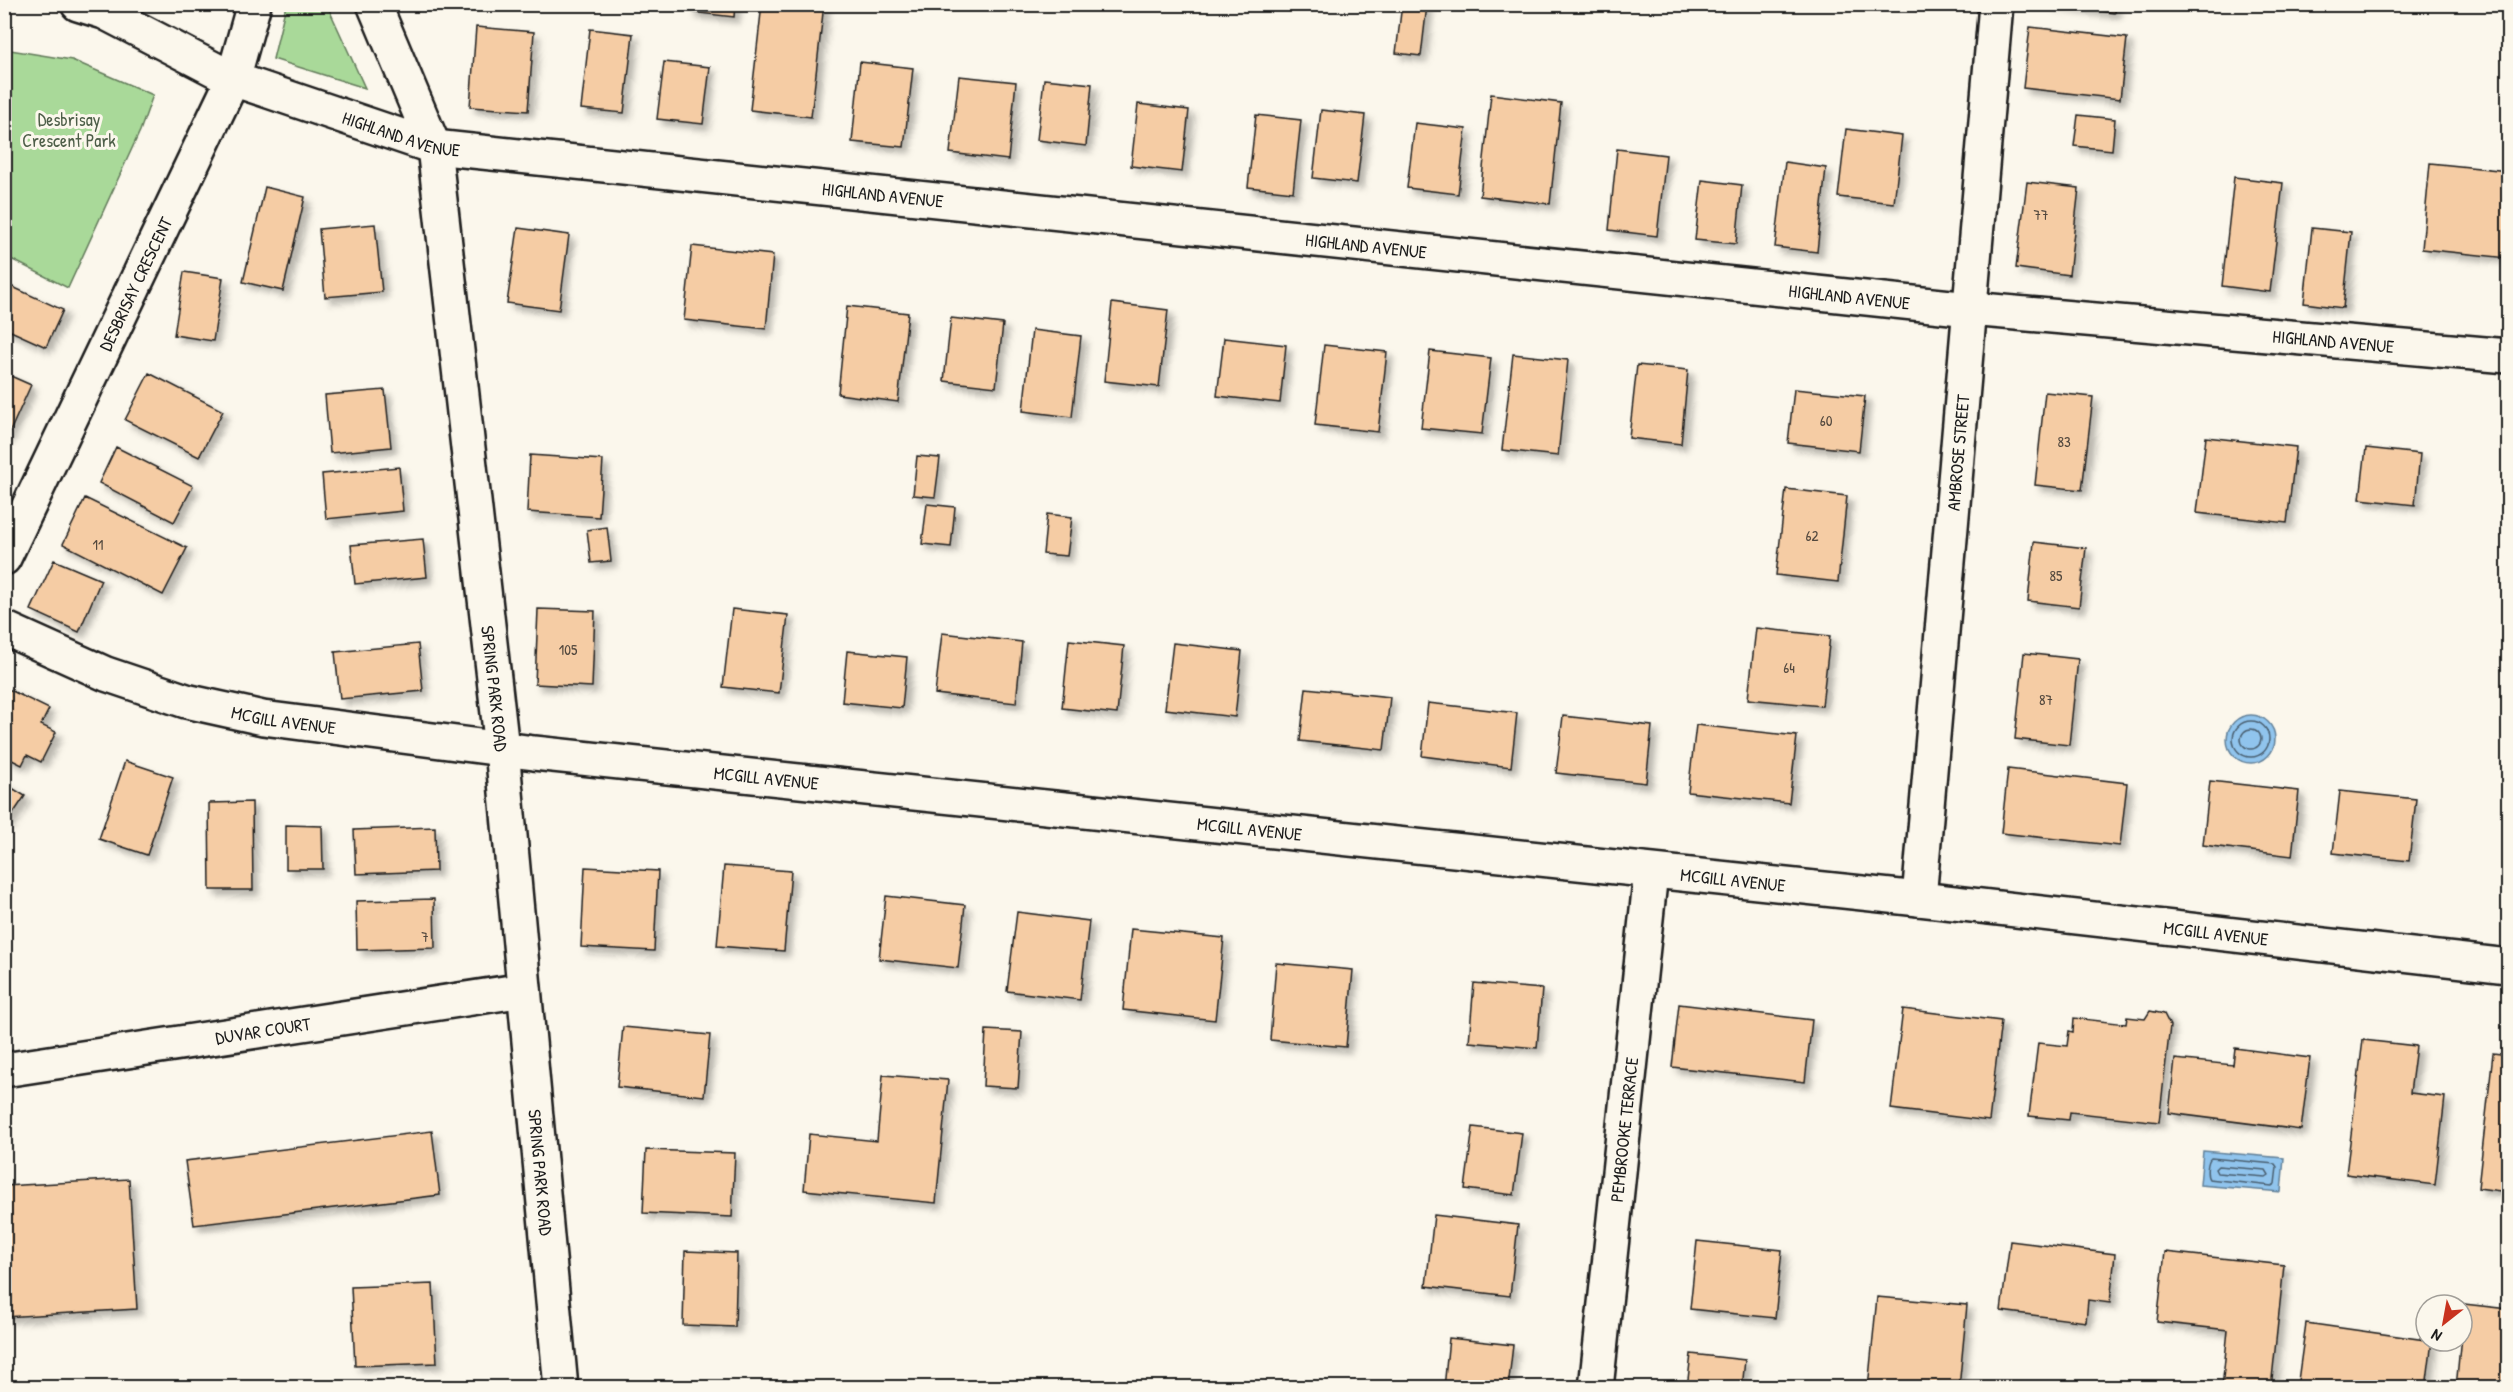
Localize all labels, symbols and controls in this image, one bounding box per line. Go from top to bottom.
street label: HIGHLAND AVENUE [339,104,461,162]
park label: Desbrisay Crescent Park [22,107,116,153]
street label: HIGHLAND AVENUE [821,176,945,213]
house number: 77 [2034,204,2048,225]
street label: DESBRISAY CRESCENT [92,212,178,355]
street label: HIGHLAND AVENUE [1304,226,1428,264]
street label: HIGHLAND AVENUE [1787,277,1911,315]
street label: HIGHLAND AVENUE [2272,323,2395,359]
street label: AMBROSE STREET [1940,393,1975,512]
house number: 60 [1820,410,1833,431]
house number: 83 [2057,431,2071,452]
house number: 62 [1805,525,1819,546]
house number: 11 [93,534,103,555]
house number: 85 [2050,565,2063,586]
street label: SPRING PARK ROAD [476,624,515,753]
house number: 105 [559,639,578,660]
house number: 64 [1783,657,1795,678]
house number: 87 [2039,689,2053,710]
street label: MCGILL AVENUE [229,699,338,740]
street label: MCGILL AVENUE [713,760,820,795]
street label: MCGILL AVENUE [1196,810,1303,846]
street label: MCGILL AVENUE [1679,861,1787,897]
street label: MCGILL AVENUE [2162,914,2270,951]
house number: 7 [421,926,429,947]
street label: DUVAR COURT [214,1010,313,1050]
street label: PEMBROOKE TERRACE [1603,1056,1644,1203]
street label: SPRING PARK ROAD [523,1108,559,1237]
north arrow [2414,1293,2474,1353]
text: N [2427,1324,2446,1347]

